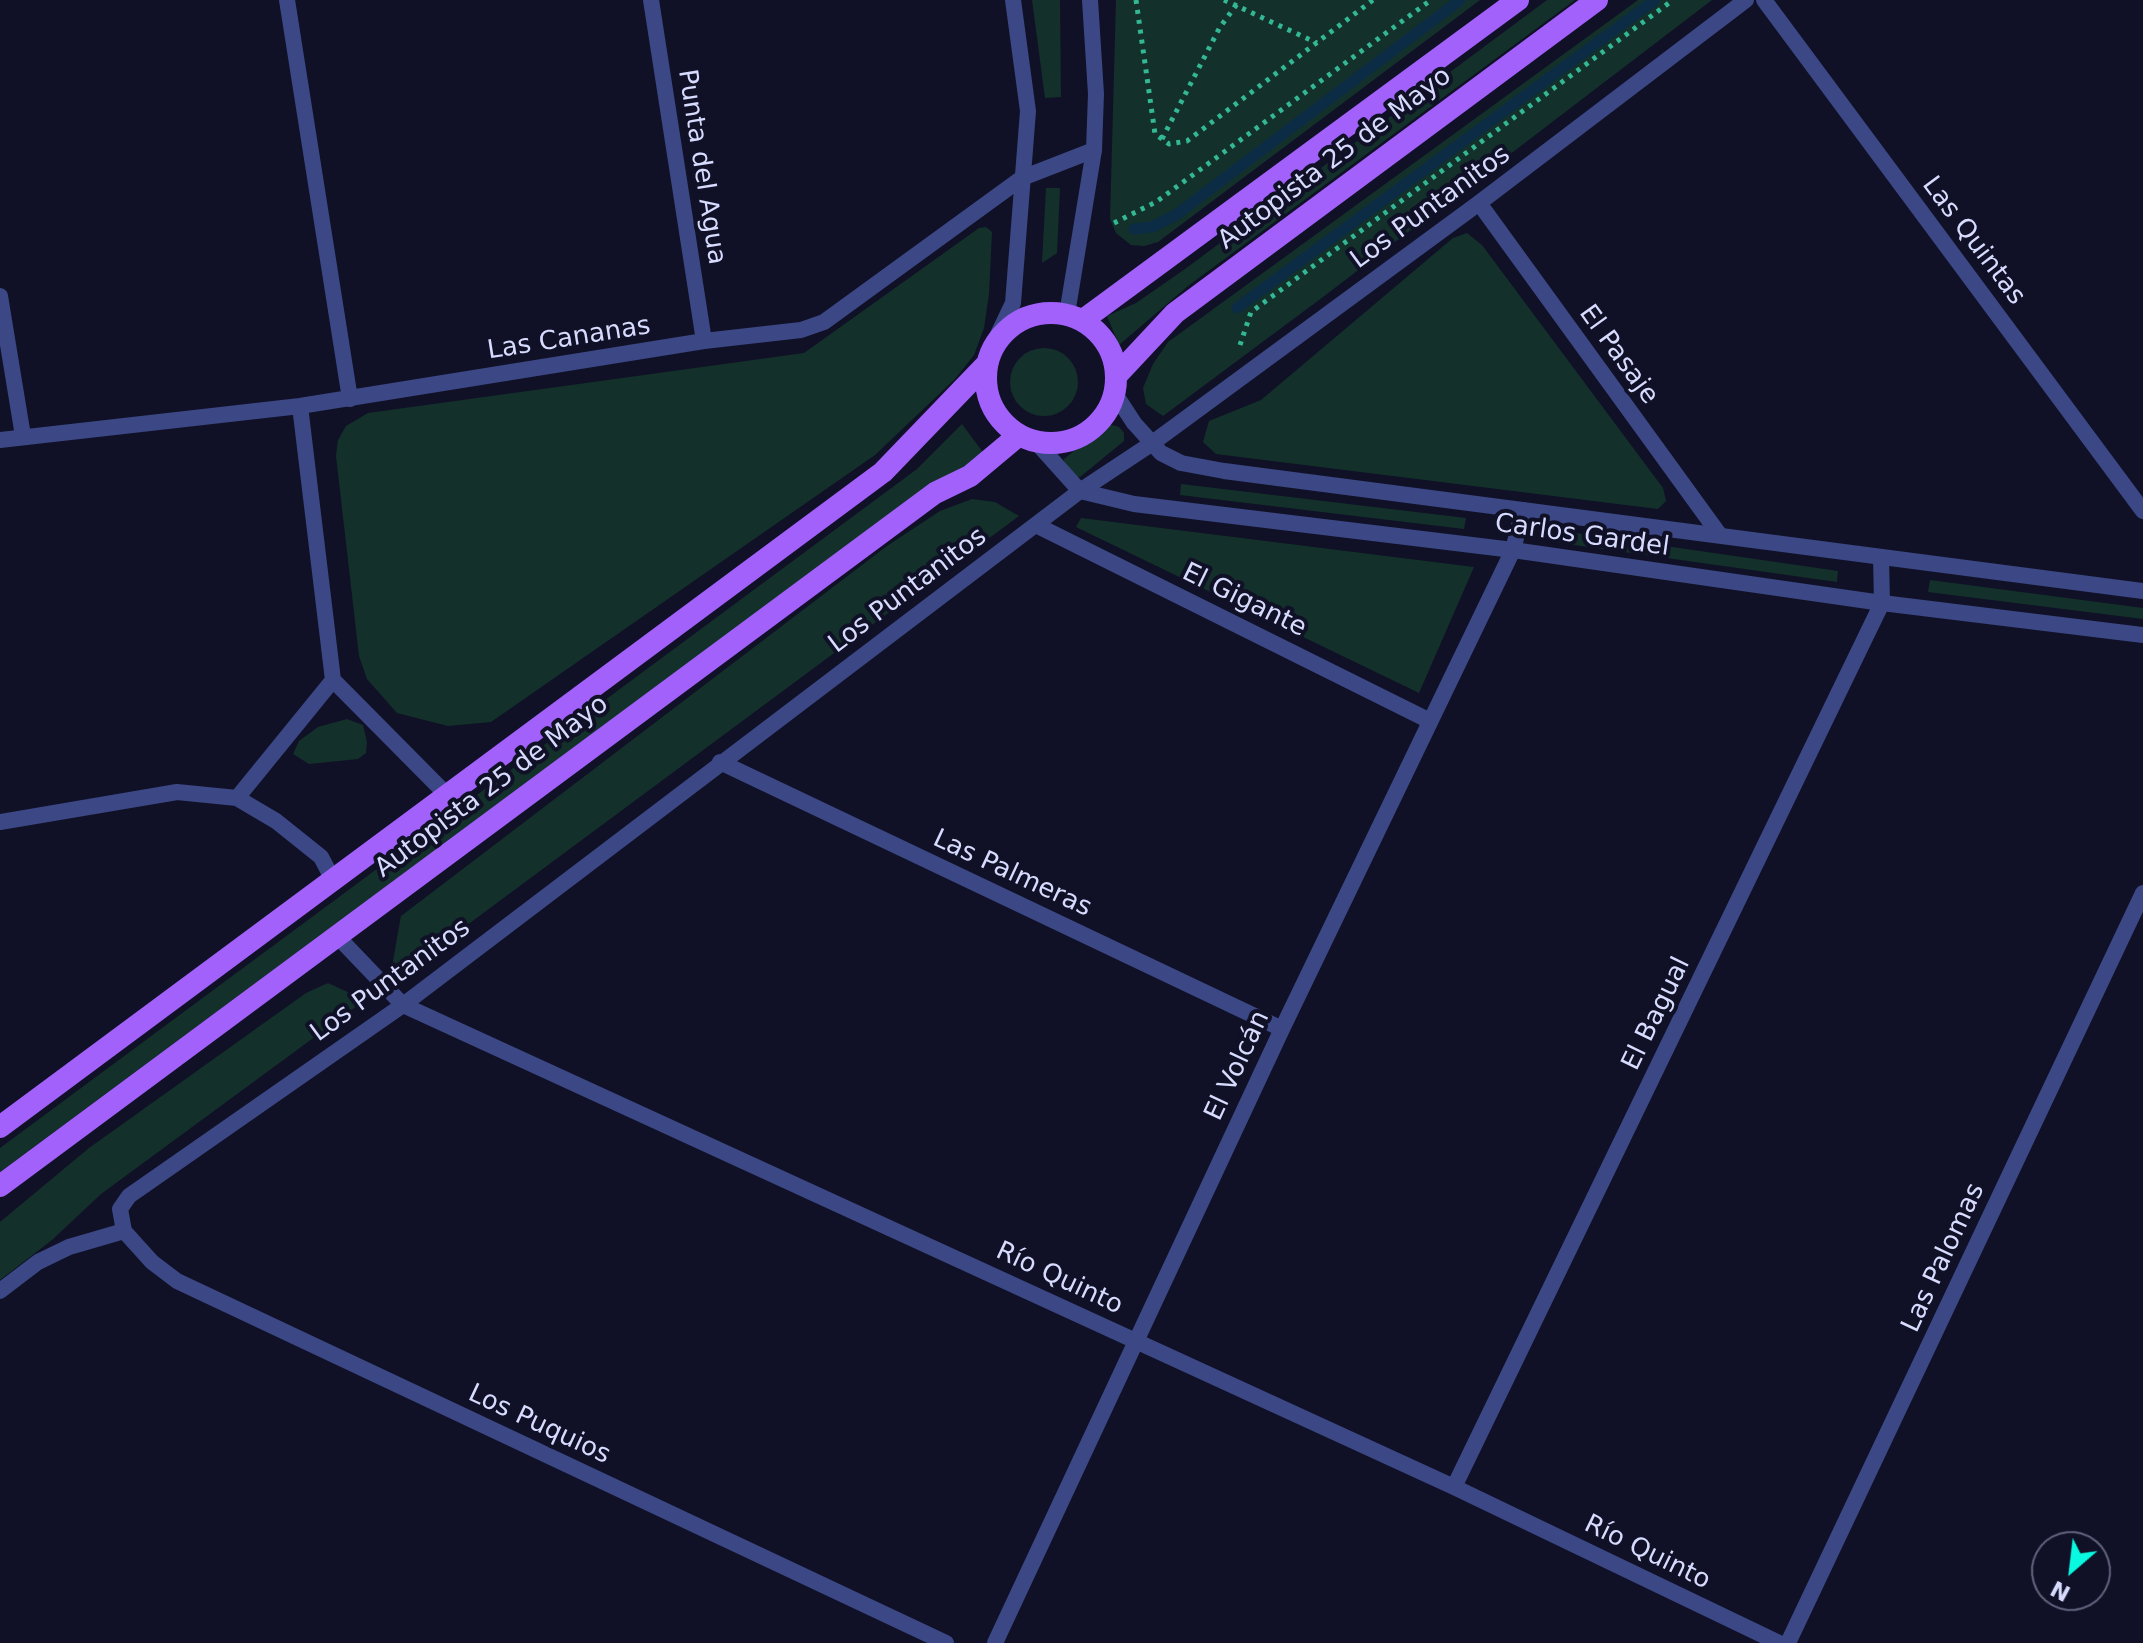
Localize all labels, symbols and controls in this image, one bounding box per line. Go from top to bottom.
street label: Autopista 25 de Mayo [1212,61,1458,257]
street label: Punta del Agua [670,67,732,267]
street label: Los Puntanitos [1345,140,1517,276]
street label: Las Quintas [1915,171,2031,311]
street label: El Pasaje [1572,299,1664,411]
street label: Las Cananas [485,311,653,367]
street label: Carlos Gardel [1493,508,1671,564]
street label: Los Puntanitos [823,522,993,660]
street label: El Gigante [1177,558,1311,644]
street label: Autopista 25 de Mayo [369,689,615,885]
street label: Las Palmeras [928,824,1096,924]
street label: Los Puntanitos [305,913,477,1049]
street label: El Bagual [1616,952,1698,1076]
street label: El Volcán [1199,1006,1277,1126]
street label: Las Palomas [1896,1179,1992,1337]
street label: Río Quinto [991,1236,1127,1322]
street label: Los Puquios [463,1379,615,1471]
street label: Río Quinto [1579,1509,1715,1597]
north arrow [2031,1531,2111,1611]
text: N [2046,1576,2074,1606]

